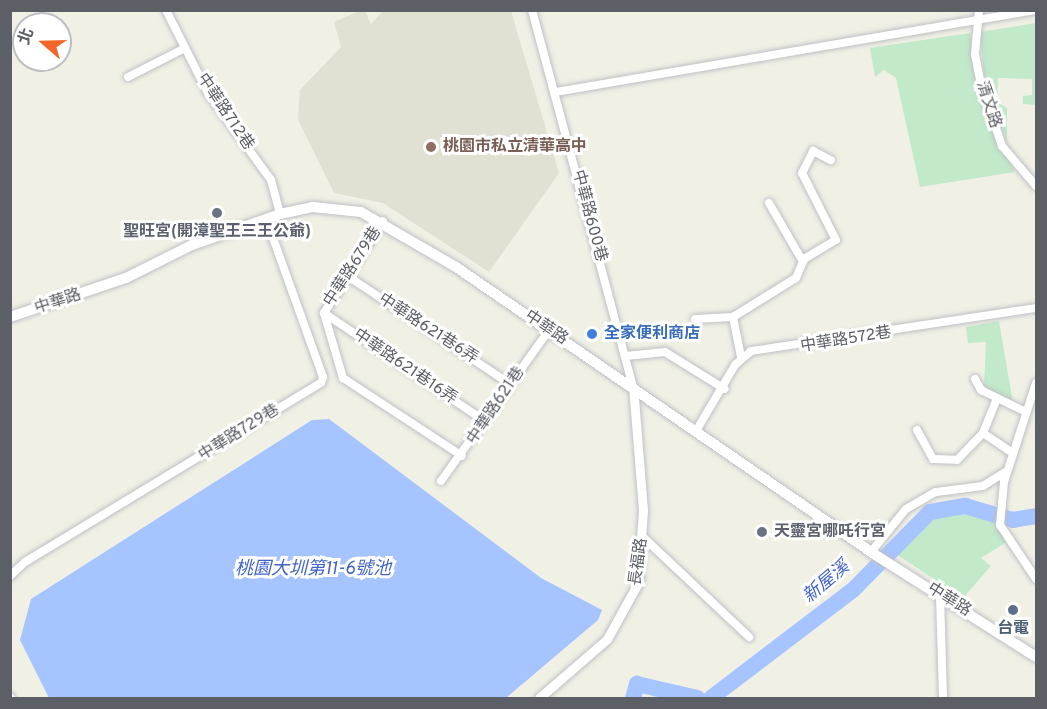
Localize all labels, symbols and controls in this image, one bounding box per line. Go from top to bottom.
north arrow [12,12,72,72]
text: 北 [15,26,39,47]
street label: 中華路712巷 [192,70,258,154]
street label: 清文路 [971,79,1005,131]
place label: 桃園市私立清華高中 [443,137,587,157]
marker: 桃園市私立清華高中 [424,140,438,154]
street label: 中華路600巷 [568,168,610,264]
marker: 聖旺宮(開漳聖王三王公爺) [210,206,224,220]
place label: 聖旺宮(開漳聖王三王公爺) [123,222,311,242]
street label: 中華路679巷 [320,224,386,310]
street label: 中華路 [32,285,84,319]
street label: 中華路621巷6弄 [375,290,481,368]
street label: 中華路 [521,307,571,349]
street label: 中華路572巷 [799,323,893,357]
place label: 全家便利商店 [604,324,700,344]
street label: 中華路621巷16弄 [350,325,460,409]
marker: 全家便利商店 [585,327,599,341]
street label: 中華路621巷 [463,364,529,448]
street label: 中華路729巷 [195,401,283,465]
place label: 天靈宮哪吒行宮 [774,522,886,542]
marker: 天靈宮哪吒行宮 [755,525,769,539]
street label: 長福路 [626,537,652,587]
water label: 新屋溪 [799,557,855,609]
water label: 桃園大圳第11-6號池 [235,559,391,581]
street label: 中華路 [924,579,974,621]
marker: 台電 [1006,603,1020,617]
place label: 台電 [997,619,1029,639]

